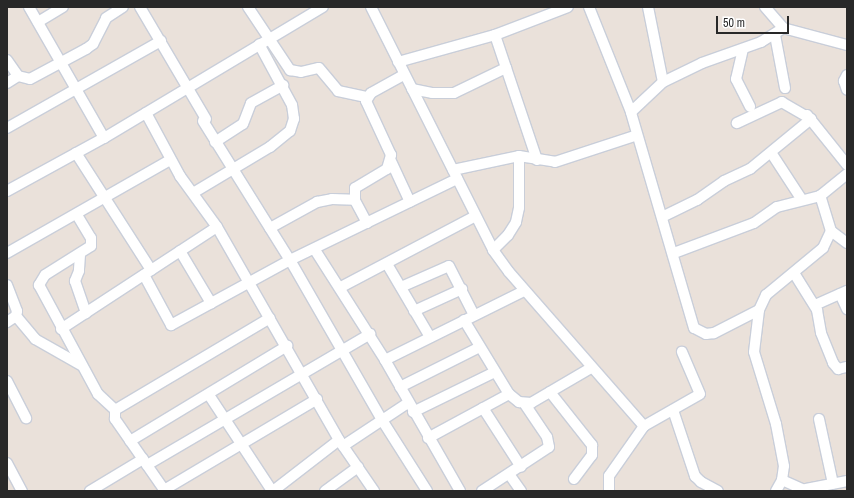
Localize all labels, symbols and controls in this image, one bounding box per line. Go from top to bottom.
scale bar [718,8,791,34]
text: 50 m [723,15,745,31]

